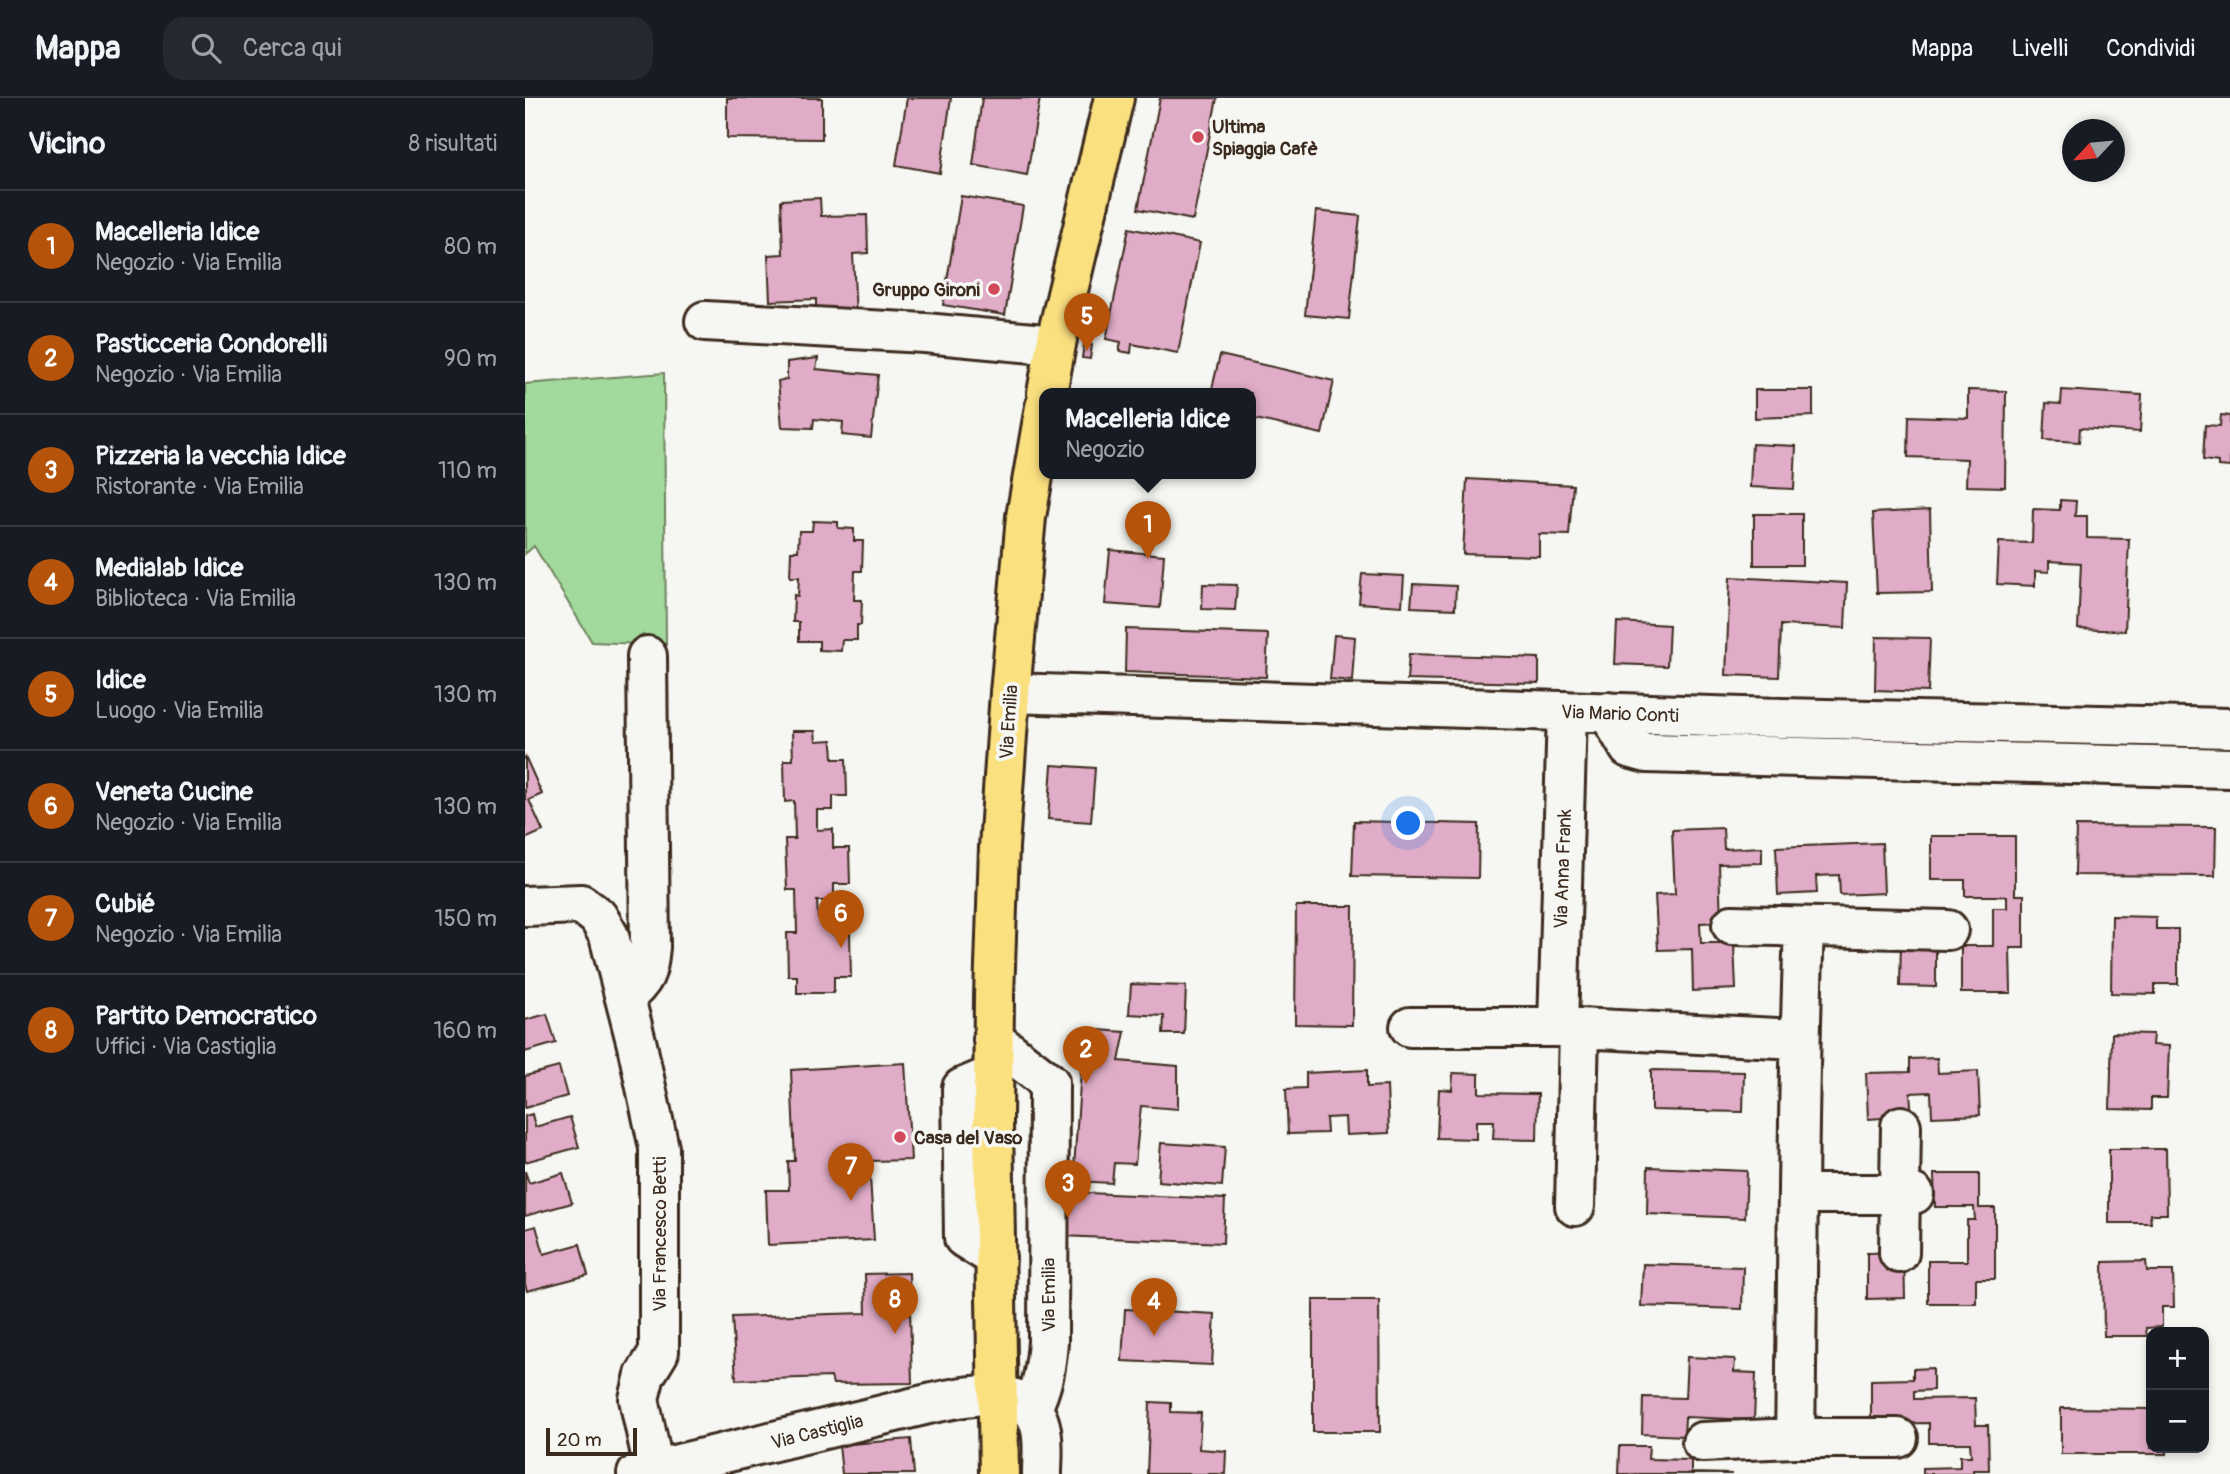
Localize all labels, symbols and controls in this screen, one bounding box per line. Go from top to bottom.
search box [163,17,653,80]
text: Mappa [35,28,121,69]
icon: search [187,29,225,67]
text: Cerca qui [243,32,342,64]
text: Mappa [1911,34,1973,63]
text: Livelli [2011,34,2068,63]
text: Condividi [2106,34,2195,63]
place label: Ultima Spiaggia Cafè [1212,115,1318,161]
north arrow [2062,119,2125,182]
text: Vicino [28,125,105,162]
text: 8 risultati [409,129,497,158]
marker: Ultima Spiaggia Cafè [1190,129,1206,145]
text: Macelleria Idice [95,216,259,248]
text: 1 [47,232,56,261]
text: 80 m [444,232,497,261]
text: Negozio · Via Emilia [95,248,282,277]
place label: Gruppo Gironi [872,278,981,302]
marker: Gruppo Gironi [986,281,1002,297]
pin: 5 [1064,293,1110,351]
text: Pasticceria Condorelli [95,328,327,360]
text: 2 [45,344,57,373]
text: 90 m [444,344,497,373]
text: Negozio · Via Emilia [95,360,282,389]
popup [1039,388,1256,479]
text: Macelleria Idice [1065,403,1230,435]
text: Negozio [1065,435,1145,464]
text: Pizzeria la vecchia Idice [95,440,346,472]
text: 3 [45,456,57,485]
text: 110 m [438,456,497,485]
text: Ristorante · Via Emilia [95,472,304,501]
pin: 1 [1125,501,1171,559]
text: Medialab Idice [95,552,243,584]
text: 4 [44,568,58,597]
text: 130 m [434,568,497,597]
text: Biblioteca · Via Emilia [95,584,296,613]
text: Idice [95,664,146,696]
text: 5 [45,680,57,709]
text: 130 m [434,680,497,709]
street label: Via Emilia [994,684,1024,760]
text: Luogo · Via Emilia [95,696,264,725]
street label: Via Mario Conti [1561,700,1679,728]
text: Veneta Cucine [95,776,253,808]
text: 6 [44,792,58,821]
text: 130 m [434,792,497,821]
your location [1391,806,1425,840]
text: Negozio · Via Emilia [95,808,282,837]
street label: Via Anna Frank [1549,809,1577,929]
text: Cubié [95,888,155,920]
pin: 6 [818,890,864,948]
text: 7 [45,904,57,933]
text: 150 m [434,904,497,933]
text: Negozio · Via Emilia [95,920,282,949]
text: Partito Democratico [95,1000,317,1032]
text: 8 [45,1016,57,1045]
text: 160 m [433,1016,497,1045]
pin: 2 [1063,1026,1109,1084]
text: Uffici · Via Castiglia [95,1032,276,1061]
place label: Casa del Vaso [914,1126,1023,1150]
marker: Casa del Vaso [892,1129,908,1145]
pin: 7 [828,1143,874,1201]
street label: Via Francesco Betti [648,1156,672,1312]
pin: 3 [1045,1160,1091,1218]
street label: Via Emilia [1037,1258,1061,1332]
pin: 8 [872,1276,918,1334]
pin: 4 [1131,1278,1177,1336]
map controls [2146,1327,2209,1453]
button: + [2146,1327,2209,1390]
button: − [2146,1390,2209,1453]
street label: Via Castiglia [769,1409,866,1455]
scale bar [546,1425,637,1457]
text: 20 m [557,1428,602,1452]

